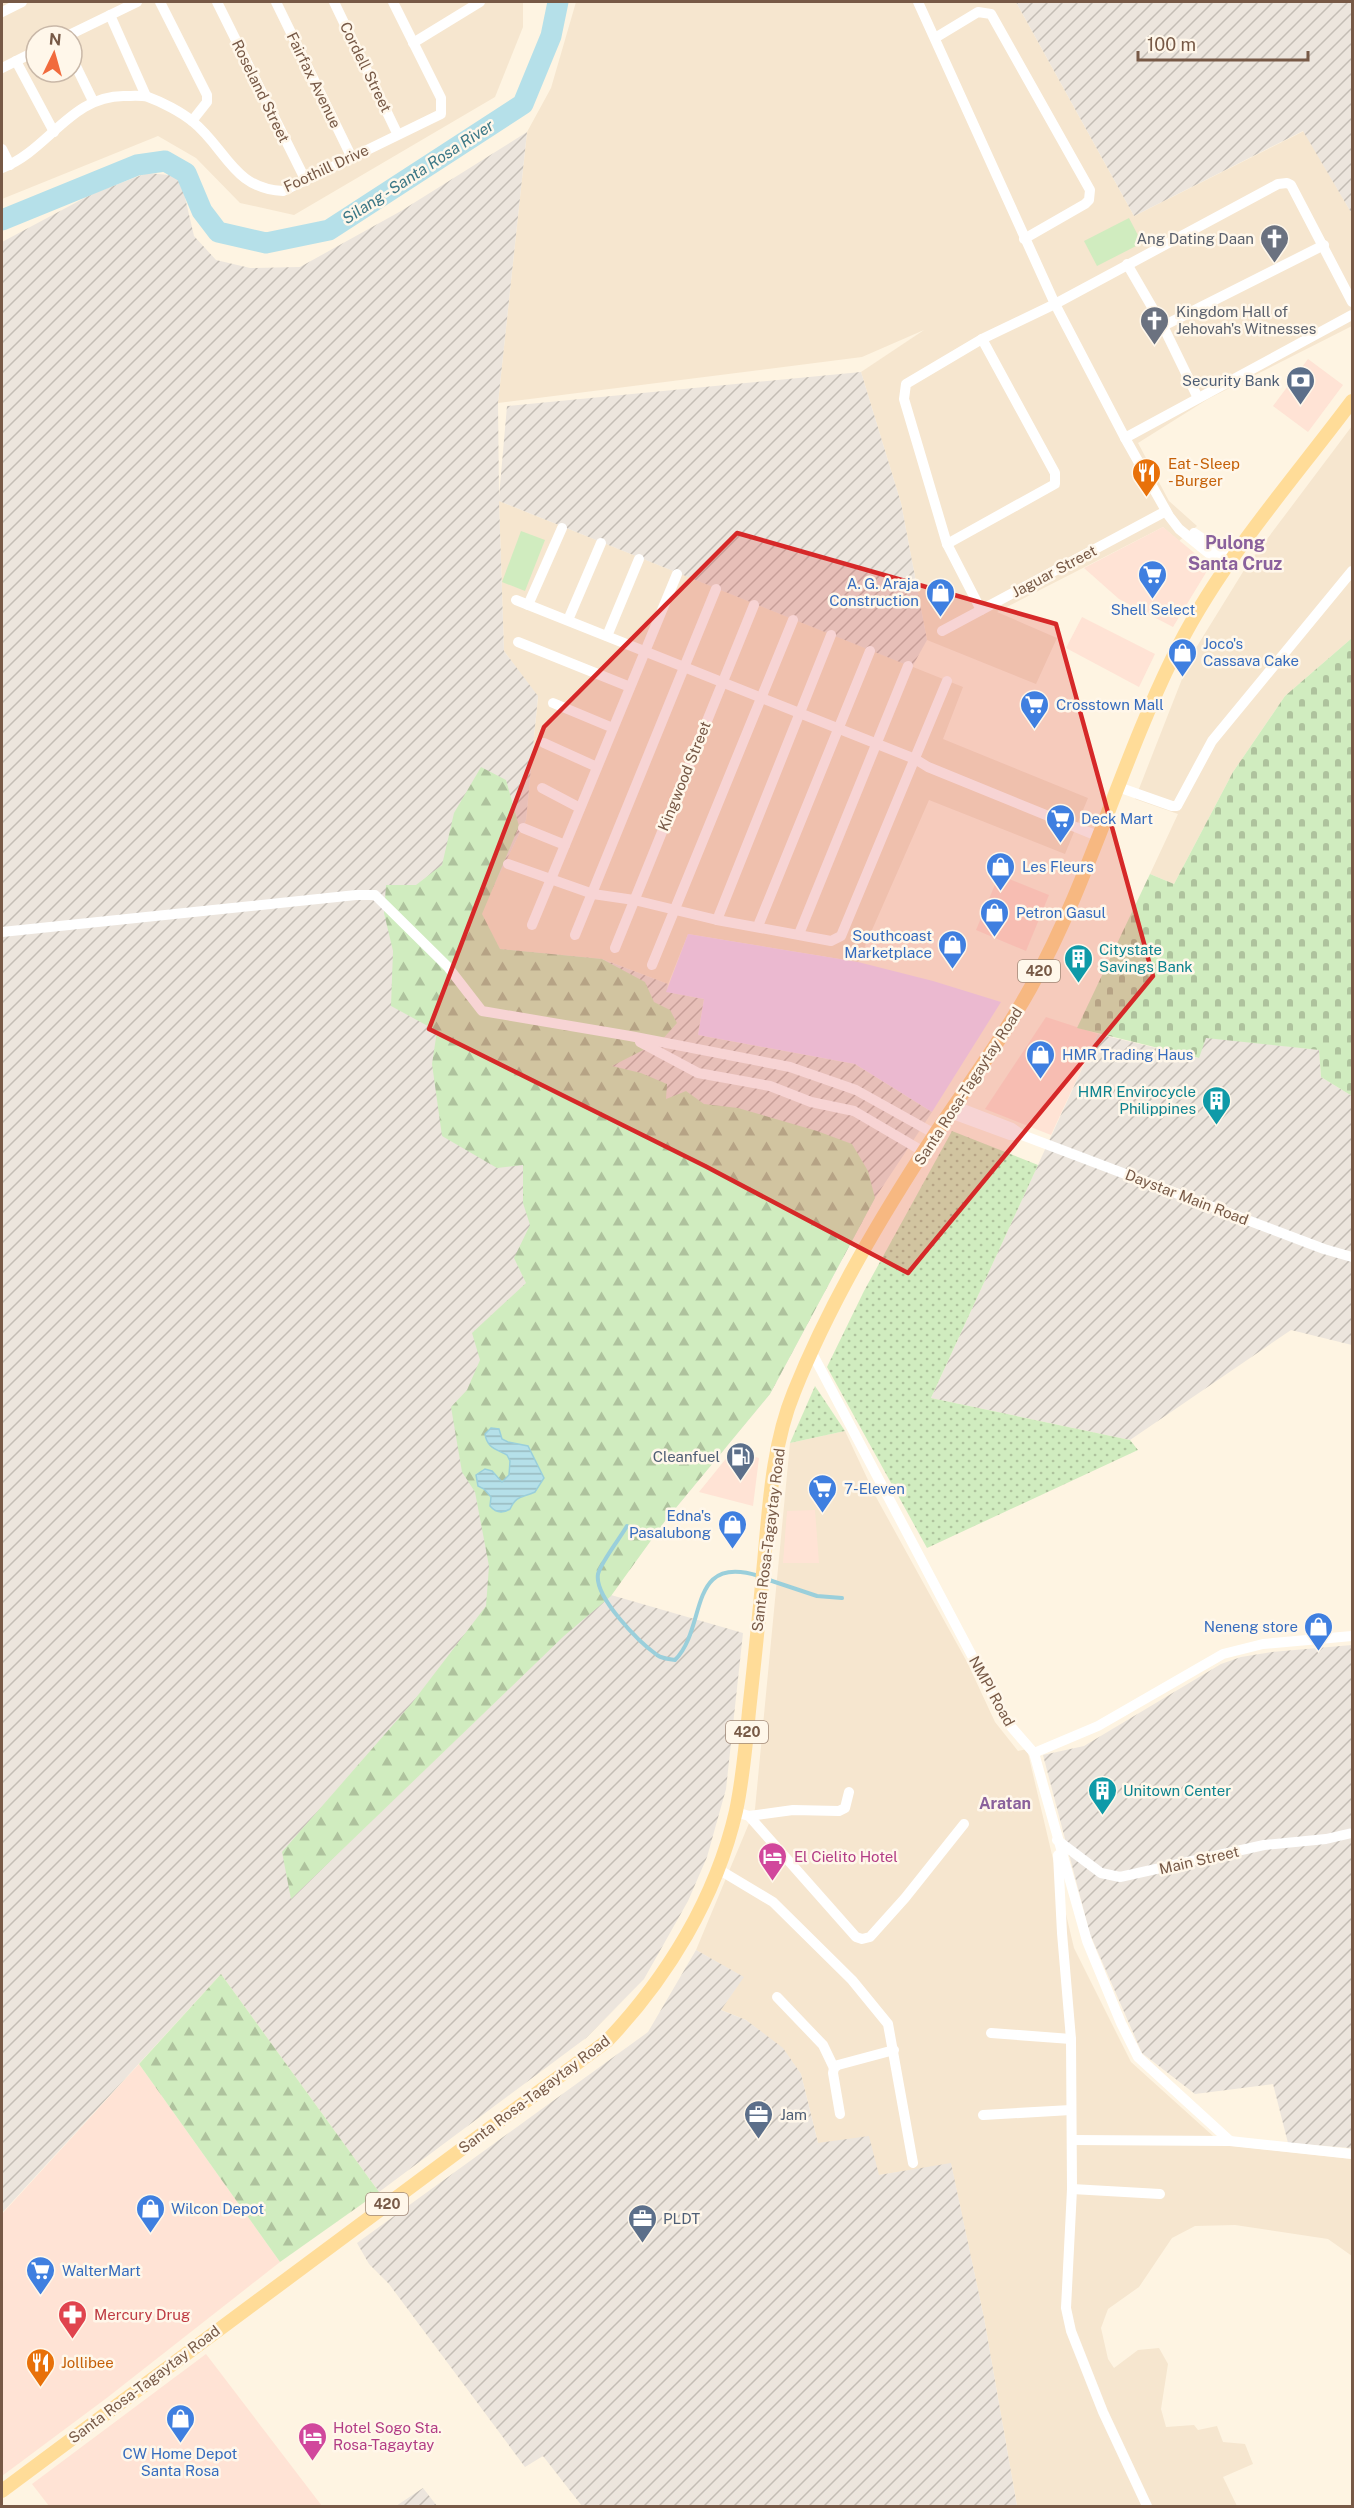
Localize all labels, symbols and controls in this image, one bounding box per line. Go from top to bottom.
street label: Cordell Street [337,19,395,115]
north arrow [24,24,84,84]
scale bar [1138,24,1308,62]
street label: Fairfax Avenue [283,29,345,131]
text: N [48,30,62,50]
text: 100 m [1147,34,1196,55]
street label: Roseland Street [229,37,293,145]
water label: Silang - Santa Rosa River [339,115,498,228]
street label: Foothill Drive [281,141,371,195]
church icon: Ang Dating Daan [1259,222,1291,264]
place label: Ang Dating Daan [1136,230,1254,247]
place label: Kingdom Hall of Jehovah's Witnesses [1176,303,1316,337]
church icon: Kingdom Hall of Jehovah's Witnesses [1139,304,1171,346]
bank icon: Security Bank [1285,364,1317,406]
place label: Security Bank [1182,372,1280,389]
place label: Eat - Sleep - Burger [1168,455,1240,489]
restaurant icon: Eat - Sleep - Burger [1131,456,1163,498]
district label: Pulong Santa Cruz [1188,532,1282,574]
street label: Jaguar Street [1009,541,1099,600]
supermarket icon: Shell Select [1137,558,1169,600]
place label: A. G. Araja Construction [829,575,919,609]
shop icon: A. G. Araja Construction [924,576,956,618]
place label: Shell Select [1111,601,1195,618]
place label: Joco's Cassava Cake [1203,635,1299,669]
shop icon: Joco's Cassava Cake [1166,636,1198,678]
supermarket icon: Crosstown Mall [1019,688,1051,730]
place label: Crosstown Mall [1056,696,1164,713]
street label: Kingwood Street [654,718,714,833]
supermarket icon: Deck Mart [1044,802,1076,844]
place label: Deck Mart [1081,810,1153,827]
shop icon: Les Fleurs [985,850,1017,892]
place label: Les Fleurs [1022,858,1094,875]
shop icon: Petron Gasul [979,896,1011,938]
place label: Petron Gasul [1016,904,1106,921]
place label: Southcoast Marketplace [844,927,932,961]
shop icon: Southcoast Marketplace [937,928,969,970]
place label: Citystate Savings Bank [1099,941,1193,975]
building icon: Citystate Savings Bank [1062,942,1094,984]
road number: 420 [1018,960,1060,982]
street label: Santa Rosa-Tagaytay Road [911,1004,1025,1168]
shop icon: HMR Trading Haus [1025,1038,1057,1080]
place label: HMR Trading Haus [1062,1046,1193,1063]
place label: HMR Envirocycle Philippines [1078,1083,1196,1117]
building icon: HMR Envirocycle Philippines [1201,1084,1233,1126]
street label: Daystar Main Road [1123,1166,1251,1228]
fuel station icon: Cleanfuel [725,1440,757,1482]
street label: Santa Rosa-Tagaytay Road [748,1447,788,1633]
place label: Cleanfuel [653,1448,720,1465]
supermarket icon: 7-Eleven [807,1472,839,1514]
place label: 7-Eleven [844,1480,905,1497]
place label: Edna's Pasalubong [629,1507,711,1541]
shop icon: Edna's Pasalubong [716,1508,748,1550]
shop icon: Neneng store [1303,1610,1335,1652]
place label: Neneng store [1204,1618,1298,1635]
street label: NMPI Road [966,1653,1018,1729]
road number: 420 [726,1721,768,1743]
building icon: Unitown Center [1086,1774,1118,1816]
place label: Unitown Center [1123,1782,1231,1799]
district label: Aratan [979,1794,1031,1813]
hotel icon: El Cielito Hotel [757,1840,789,1882]
street label: Main Street [1157,1843,1241,1877]
place label: El Cielito Hotel [794,1848,898,1865]
street label: Santa Rosa-Tagaytay Road [455,2032,613,2156]
office icon: Jam [743,2098,775,2140]
place label: Jam [780,2106,807,2123]
shop icon: Wilcon Depot [134,2192,166,2234]
road number: 420 [366,2193,408,2215]
place label: Wilcon Depot [171,2200,264,2217]
office icon: PLDT [626,2202,658,2244]
place label: PLDT [663,2210,700,2227]
supermarket icon: WalterMart [25,2254,57,2296]
place label: WalterMart [62,2262,141,2279]
pharmacy icon: Mercury Drug [57,2298,89,2340]
place label: Mercury Drug [94,2306,190,2323]
street label: Santa Rosa-Tagaytay Road [65,2322,223,2446]
restaurant icon: Jollibee [24,2346,56,2388]
place label: Jollibee [61,2354,114,2371]
shop icon: CW Home Depot Santa Rosa [164,2402,196,2444]
place label: Hotel Sogo Sta. Rosa-Tagaytay [333,2419,442,2453]
hotel icon: Hotel Sogo Sta. Rosa-Tagaytay [296,2420,328,2462]
place label: CW Home Depot Santa Rosa [123,2445,238,2479]

